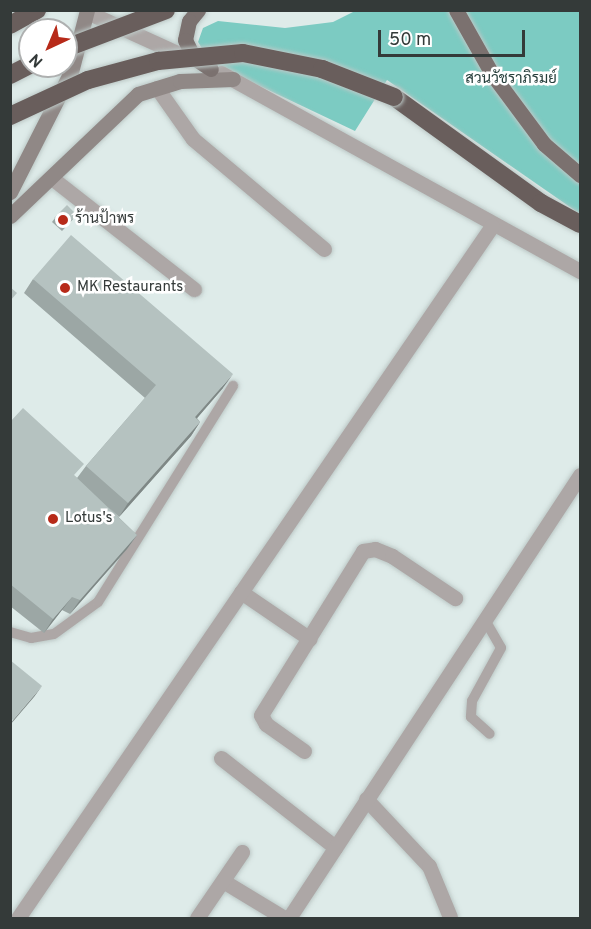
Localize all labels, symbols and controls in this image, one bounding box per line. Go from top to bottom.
north arrow [18,18,78,78]
scale bar [381,18,528,56]
text: 50 m [389,29,431,52]
text: N [26,48,48,71]
park label: สวนวัชราภิรมย์ [465,71,557,89]
place label: ร้านป้าพร [75,211,134,229]
marker: ร้านป้าพร [56,213,70,227]
place label: MK Restaurants [77,279,183,297]
marker: MK Restaurants [58,281,72,295]
place label: Lotus's [65,510,113,528]
marker: Lotus's [46,512,60,526]

